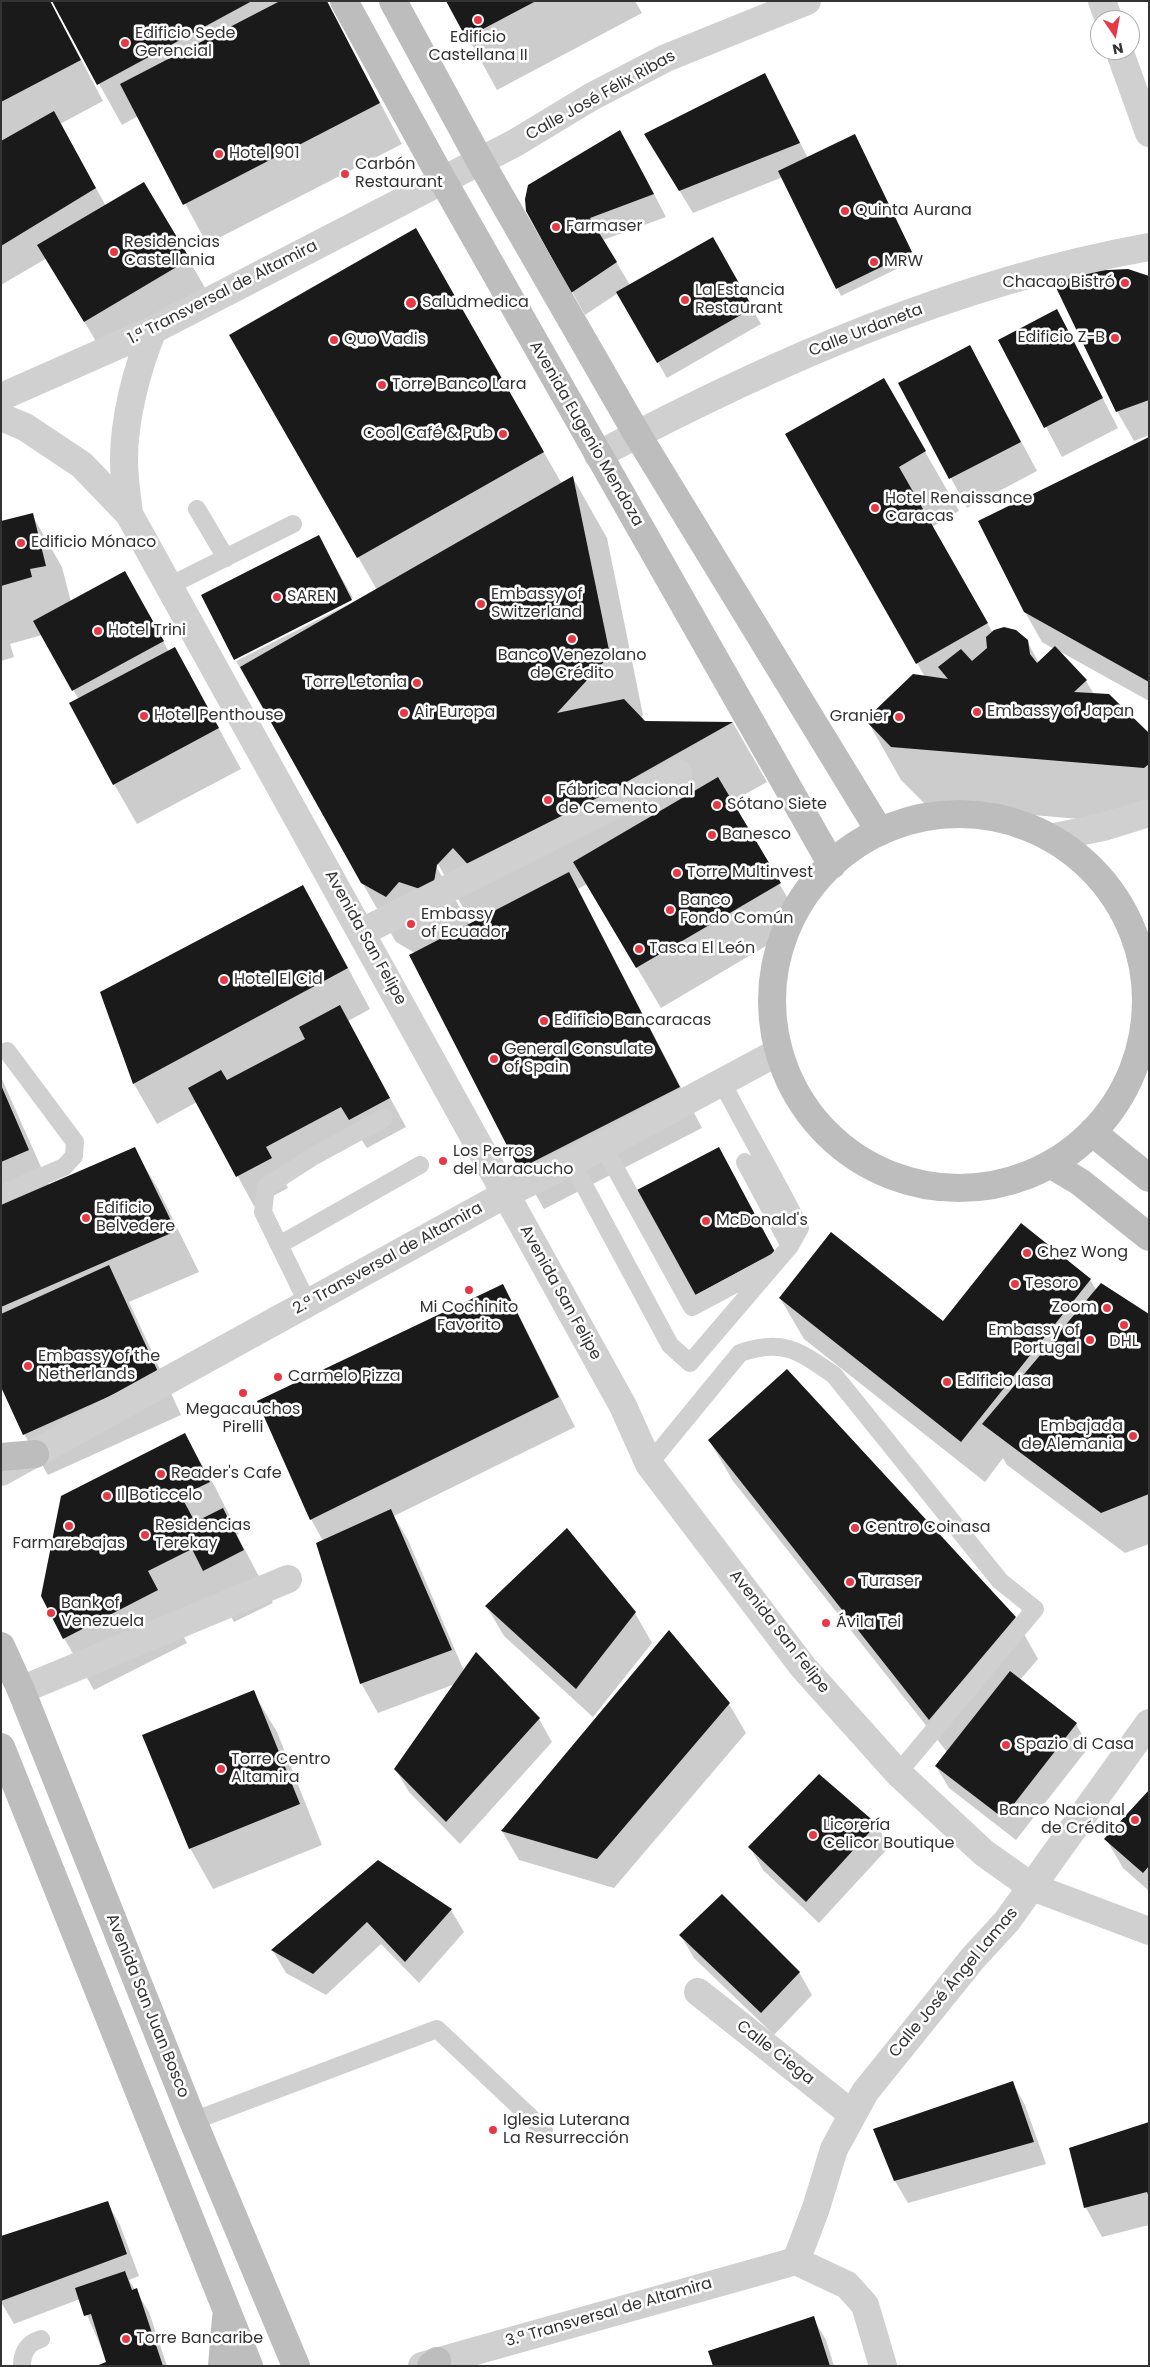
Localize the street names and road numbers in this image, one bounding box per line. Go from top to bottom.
street label: Calle José Félix Ribas [523,47,679,145]
street label: 1.ª Transversal de Altamira [125,237,321,349]
street label: Calle Urdaneta [806,300,926,362]
street label: Avenida Eugenio Mendoza [525,338,647,530]
street label: Avenida San Felipe [320,867,410,1009]
street label: 2.ª Transversal de Altamira [290,1199,486,1319]
street label: Avenida San Felipe [515,1222,605,1364]
street label: Avenida San Felipe [725,1567,833,1697]
street label: Calle José Ángel Lamas [886,1904,1022,2062]
street label: Avenida San Juan Bosco [101,1911,193,2101]
street label: Calle Ciega [732,2017,818,2089]
street label: 3.ª Transversal de Altamira [503,2274,715,2352]

